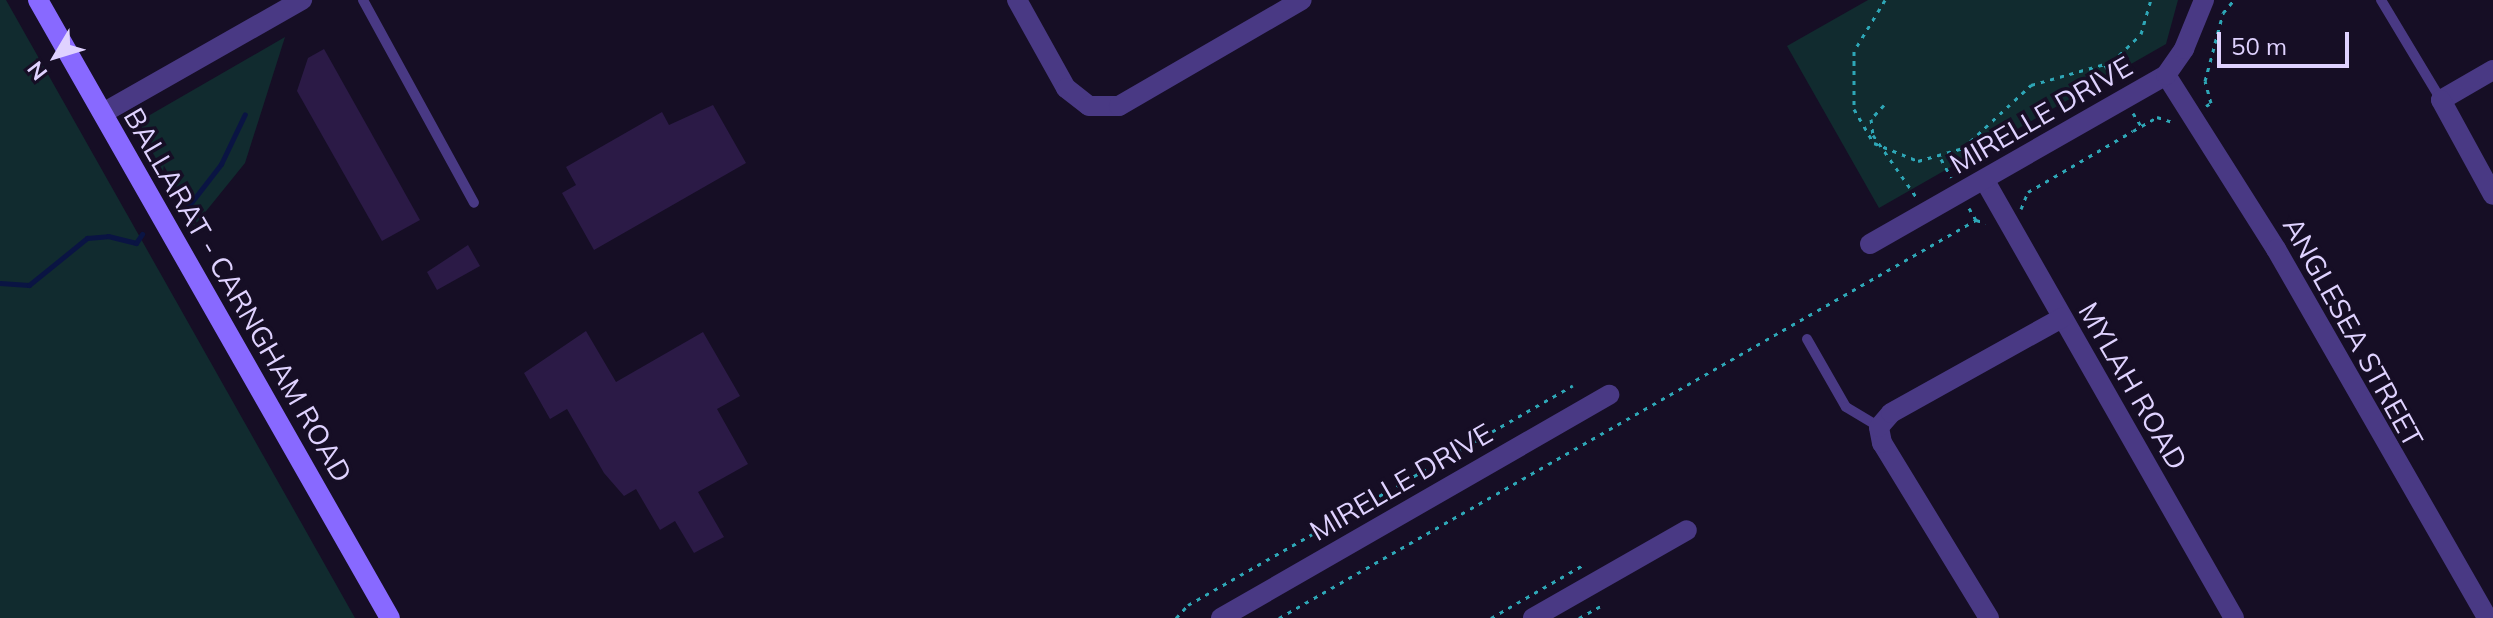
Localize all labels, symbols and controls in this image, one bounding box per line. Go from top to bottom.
north arrow [16,16,96,96]
scale bar [2221,16,2353,66]
text: 50 m [2231,31,2287,61]
street label: MIRELLE DRIVE [1944,49,2138,181]
text: N [21,56,53,86]
street label: BALLARAT - CARNGHAM ROAD [117,102,359,488]
street label: ANGLESEA STREET [2276,211,2430,453]
street label: MYLAH ROAD [2072,296,2194,476]
street label: MIRELLE DRIVE [1304,416,1498,548]

